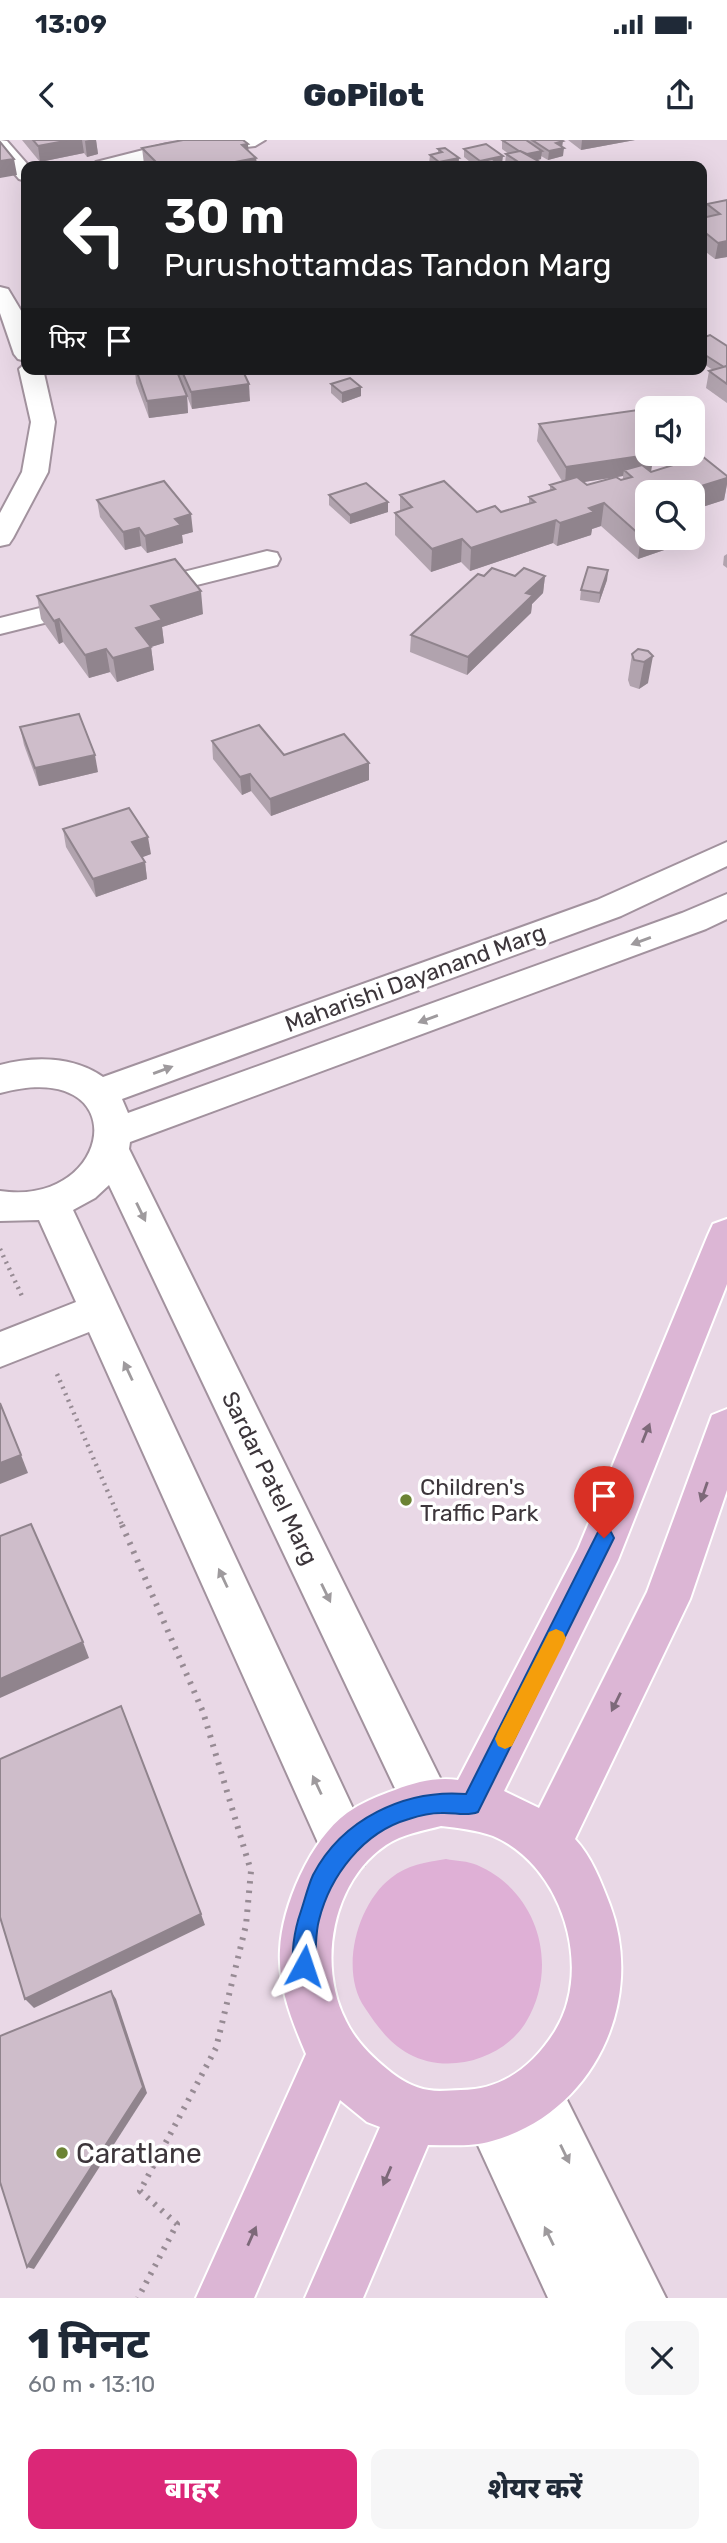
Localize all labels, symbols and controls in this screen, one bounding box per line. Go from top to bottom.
text: 13:09 [35,9,107,40]
icon: back [28,76,66,114]
text: GoPilot [303,76,424,114]
icon: share [661,76,699,114]
text: 30 m [164,187,285,245]
icon: left [49,189,140,280]
text: Purushottamdas Tandon Marg [164,246,612,284]
icon: arrive [100,322,138,360]
text: फिर [49,324,86,355]
map controls [635,396,705,550]
button: sound [635,396,705,466]
button: search [635,480,705,550]
street label: Maharishi Dayanand Marg [281,918,549,1038]
one-way arrow [631,935,652,946]
one-way arrow [417,1013,438,1024]
one-way arrow [153,1064,174,1075]
one-way arrow [135,1202,147,1222]
one-way arrow [122,1361,134,1381]
street label: Sardar Patel Marg [216,1387,324,1569]
one-way arrow [641,1423,652,1444]
pin [574,1466,634,1538]
place label: Children's Traffic Park [420,1473,539,1527]
icon: arrive [585,1477,623,1515]
one-way arrow [698,1482,709,1503]
marker: Children's Traffic Park [398,1492,414,1508]
one-way arrow [217,1568,229,1588]
one-way arrow [320,1583,331,1603]
one-way arrow [611,1692,622,1712]
one-way arrow [311,1775,323,1795]
position arrow [267,1929,341,2003]
place label: Caratlane [76,2137,202,2170]
one-way arrow [560,2144,571,2164]
marker: Caratlane [54,2145,70,2161]
one-way arrow [381,2166,392,2187]
one-way arrow [247,2225,258,2246]
one-way arrow [543,2226,555,2246]
text: 1 मिनट [28,2319,149,2369]
button: close [625,2321,699,2395]
text: 60 m · 13:10 [28,2370,155,2398]
button: बाहर [28,2449,357,2529]
button: शेयर करें [371,2449,699,2529]

